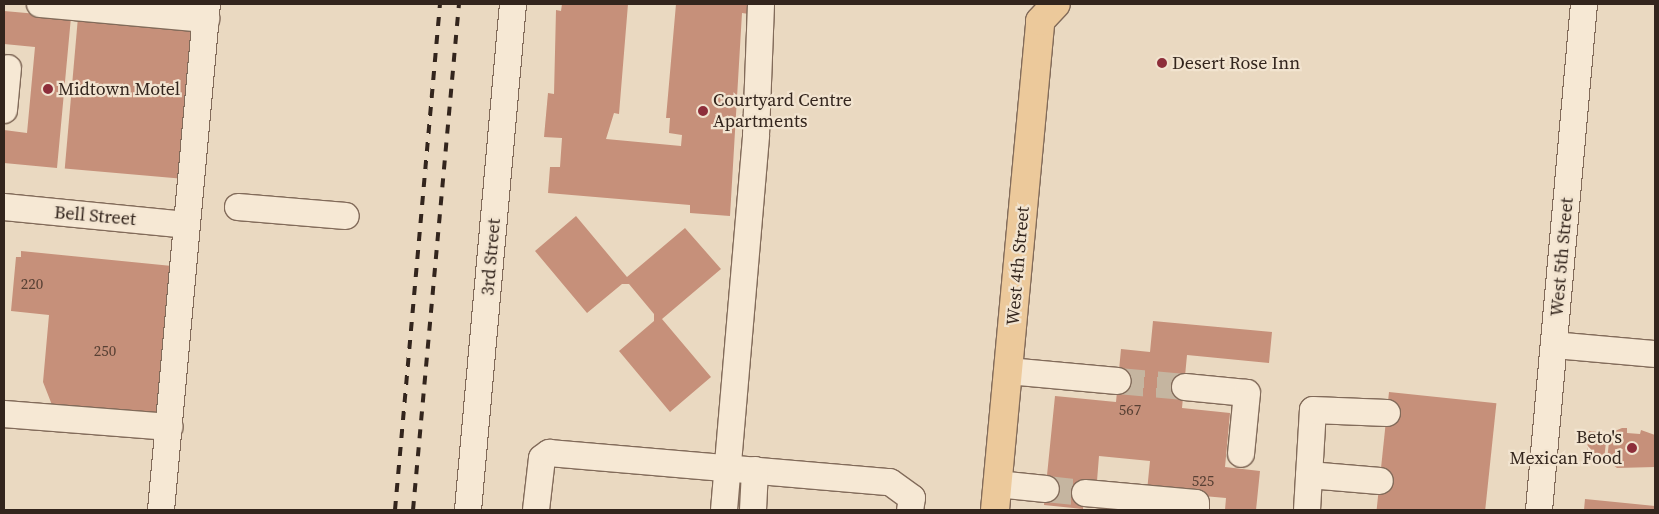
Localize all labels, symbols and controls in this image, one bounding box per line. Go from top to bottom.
place label: Desert Rose Inn [1172,52,1300,74]
marker: Desert Rose Inn [1156,57,1168,69]
place label: Midtown Motel [58,78,180,100]
marker: Midtown Motel [42,83,54,95]
place label: Courtyard Centre Apartments [713,90,852,132]
marker: Courtyard Centre Apartments [697,105,709,117]
street label: West 5th Street [1546,197,1578,317]
street label: Bell Street [53,202,137,230]
street label: West 4th Street [1002,206,1034,326]
street label: 3rd Street [477,218,505,296]
house number: 220 [21,275,43,293]
house number: 250 [94,342,116,360]
house number: 567 [1119,401,1141,419]
place label: Beto's Mexican Food [1510,427,1622,469]
marker: Beto's Mexican Food [1626,442,1638,454]
house number: 525 [1192,472,1214,490]

